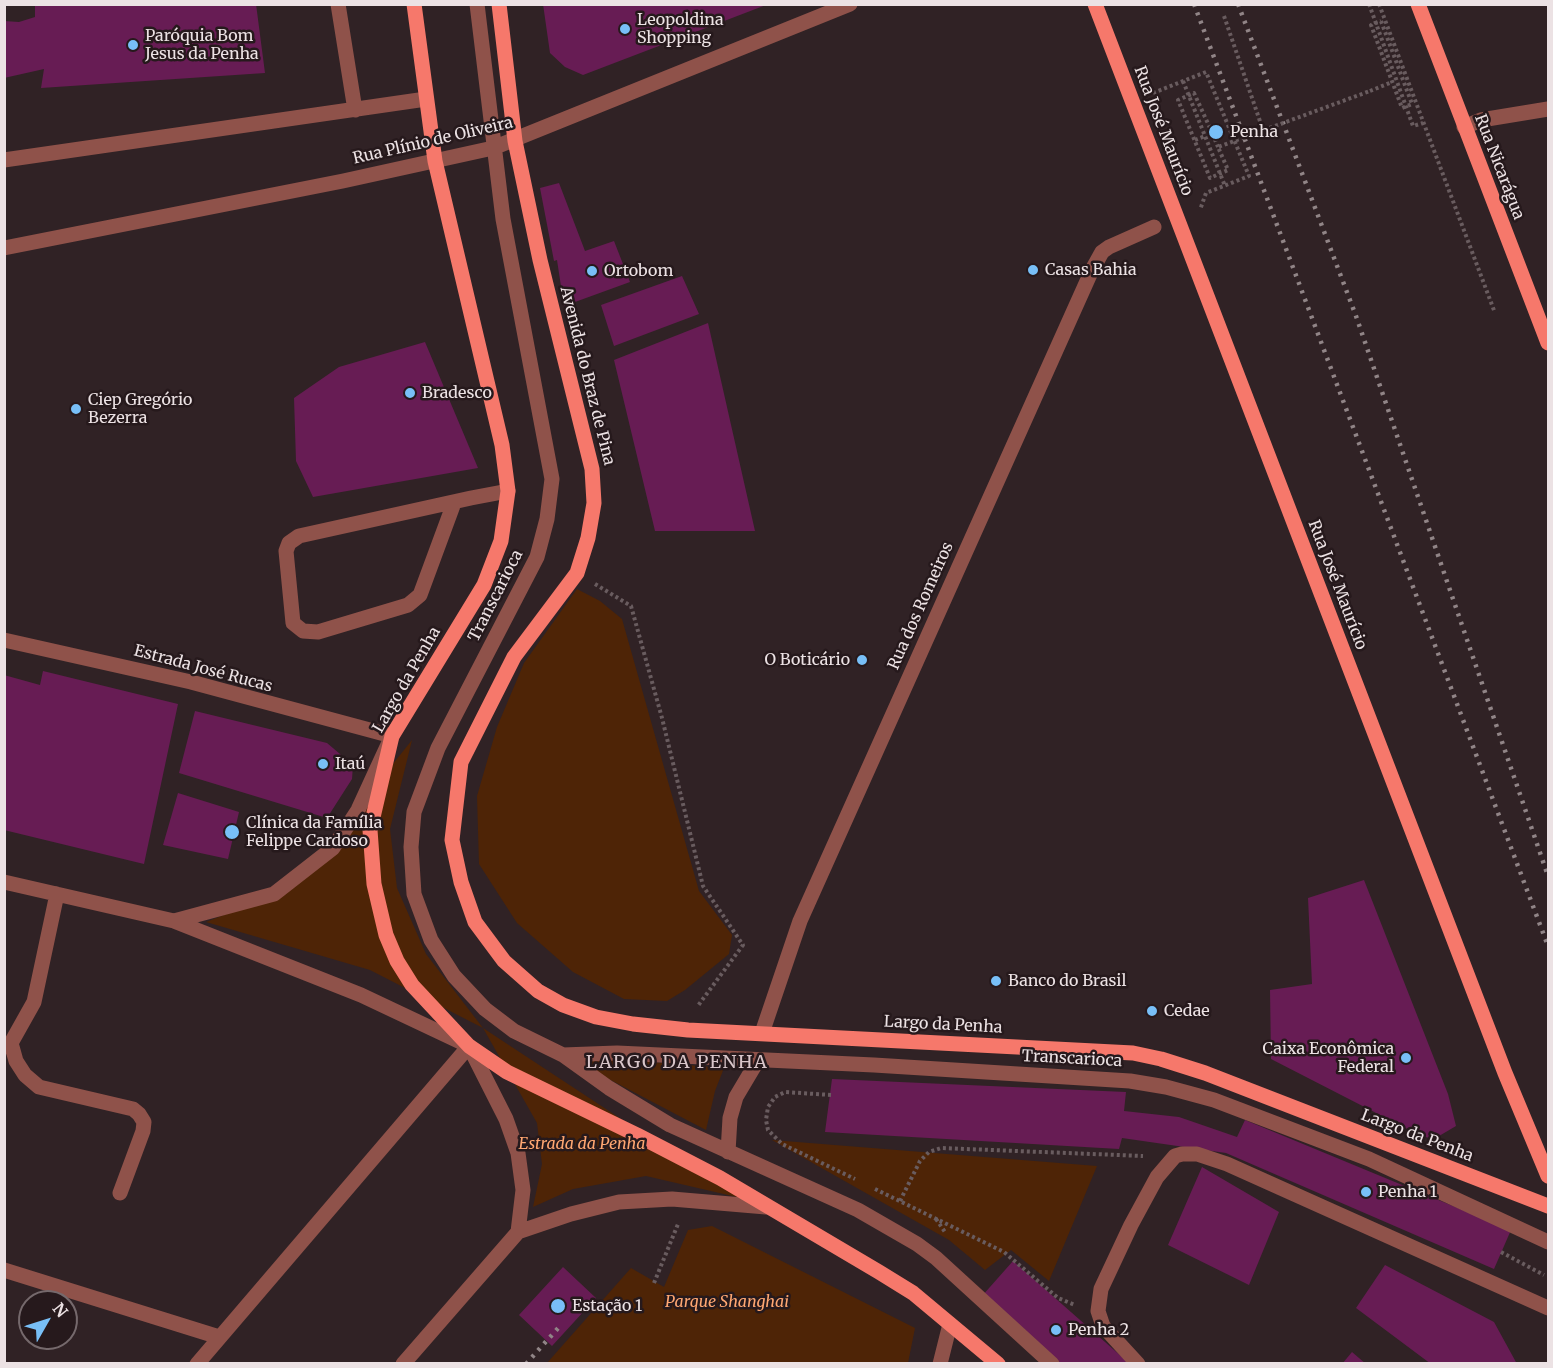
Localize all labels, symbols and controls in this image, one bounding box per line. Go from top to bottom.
place label: Leopoldina Shopping [637,10,724,48]
marker: Leopoldina Shopping [618,22,632,36]
place label: Paróquia Bom Jesus da Penha [145,26,259,64]
marker: Paróquia Bom Jesus da Penha [126,38,140,52]
street label: Rua José Maurício [1129,64,1197,198]
street label: Rua Nicarágua [1470,112,1528,222]
street label: Rua Plínio de Oliveira [351,113,515,169]
place label: Penha [1230,122,1278,142]
marker: Penha [1207,123,1225,141]
place label: Casas Bahia [1045,260,1137,280]
place label: Ortobom [604,261,673,281]
marker: Casas Bahia [1026,263,1040,277]
marker: Ortobom [585,264,599,278]
street label: Avenida do Braz de Pina [555,285,619,467]
place label: Bradesco [422,383,492,403]
marker: Bradesco [403,386,417,400]
place label: Ciep Gregório Bezerra [88,390,192,428]
marker: Ciep Gregório Bezerra [69,402,83,416]
street label: Rua José Maurício [1303,518,1371,652]
street label: Rua dos Romeiros [884,539,958,673]
street label: Transcarioca [465,547,527,645]
street label: Largo da Penha [369,624,445,736]
street label: Estrada José Rucas [132,641,274,697]
place label: O Boticário [764,650,850,670]
marker: O Boticário [855,653,869,667]
place label: Itaú [335,754,365,774]
marker: Itaú [316,757,330,771]
place label: Clínica da Família Felippe Cardoso [246,813,382,851]
marker: Clínica da Família Felippe Cardoso [223,823,241,841]
place label: Banco do Brasil [1008,971,1126,991]
marker: Banco do Brasil [989,974,1003,988]
place label: Cedae [1164,1001,1210,1021]
marker: Cedae [1145,1004,1159,1018]
street label: Largo da Penha [883,1012,1003,1038]
place label: Caixa Econômica Federal [1263,1039,1394,1077]
street label: Transcarioca [1021,1047,1123,1071]
marker: Caixa Econômica Federal [1399,1051,1413,1065]
district label: LARGO DA PENHA [586,1052,768,1074]
street label: Largo da Penha [1358,1106,1476,1166]
park label: Estrada da Penha [519,1134,645,1154]
place label: Penha 1 [1378,1182,1437,1202]
marker: Penha 1 [1359,1185,1373,1199]
north arrow [18,1290,78,1350]
park label: Parque Shanghai [665,1292,789,1312]
place label: Estação 1 [572,1296,642,1316]
marker: Estação 1 [549,1297,567,1315]
text: N [49,1299,72,1321]
place label: Penha 2 [1068,1320,1129,1340]
marker: Penha 2 [1049,1323,1063,1337]

